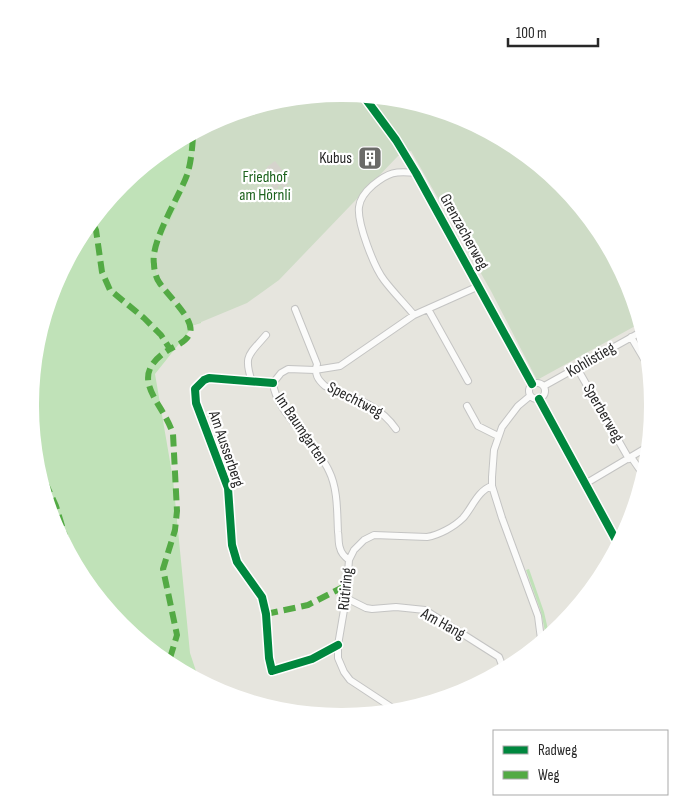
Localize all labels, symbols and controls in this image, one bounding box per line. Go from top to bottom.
scale bar [508,15,598,47]
text: 100 m [516,24,547,43]
building icon: Kubus [357,145,383,171]
place label: Kubus [319,149,352,168]
park label: Friedhof am Hörnli [239,168,291,205]
street label: Grenzacherweg [435,191,493,273]
street label: Kohlistieg [563,338,619,382]
street label: Spechtweg [324,378,386,422]
street label: Sperberweg [579,380,627,446]
street label: Im Baumgarten [270,390,332,468]
street label: Am Ausserberg [204,407,248,490]
street label: Rütiring [334,567,358,611]
street label: Am Hang [417,604,468,644]
legend [493,730,668,795]
text: Radweg [538,741,577,760]
text: Weg [538,766,560,785]

